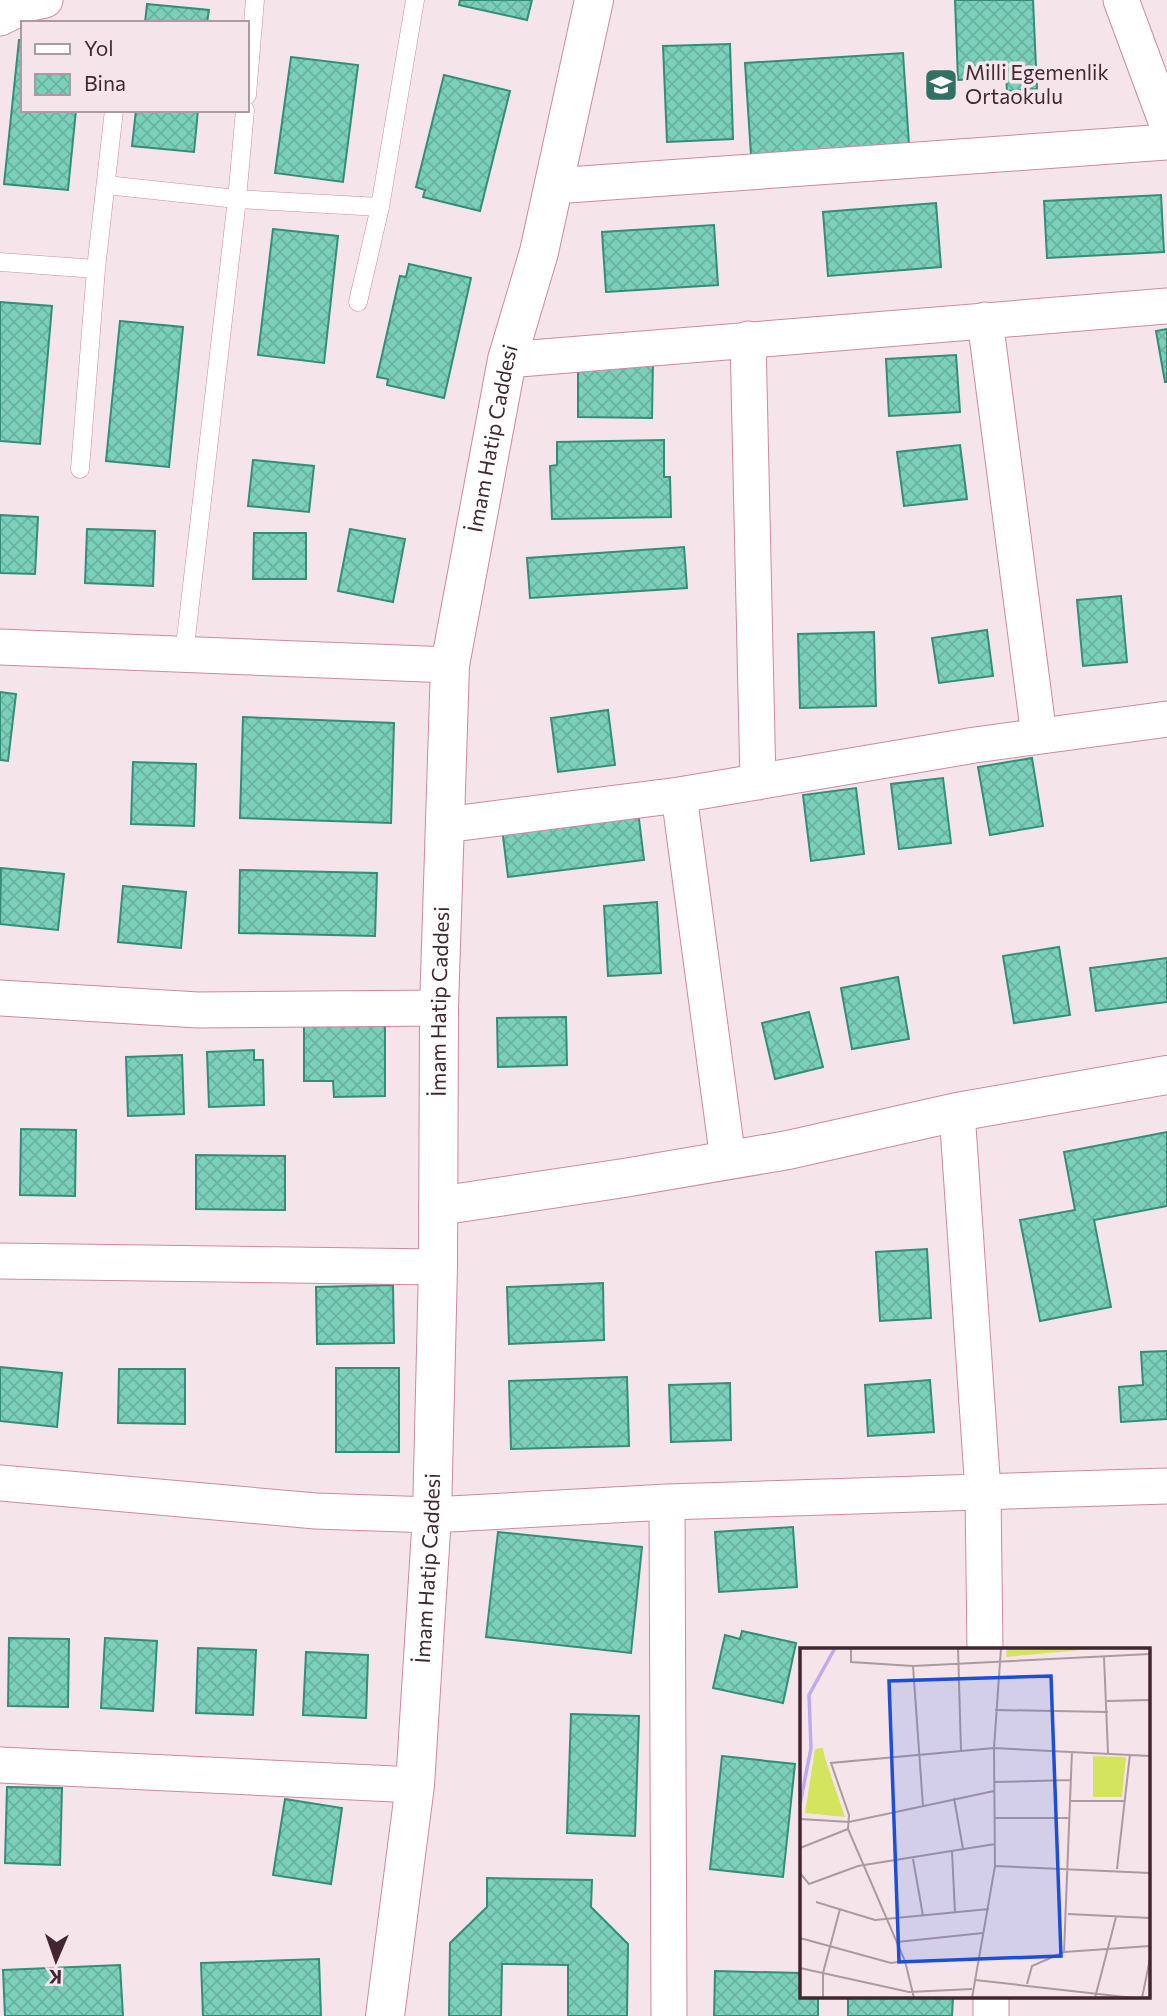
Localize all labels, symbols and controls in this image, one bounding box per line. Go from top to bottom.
legend [21,21,248,112]
text: Yol [84,35,114,60]
place label: Milli Egemenlik Ortaokulu [965,59,1109,108]
school or university icon: Milli Egemenlik Ortaokulu [922,66,960,104]
text: Bina [84,70,126,95]
street label: İmam Hatip Caddesi [461,341,522,534]
street label: İmam Hatip Caddesi [425,906,453,1097]
street label: İmam Hatip Caddesi [409,1473,444,1664]
inset map [800,1648,1150,1998]
north arrow [21,1925,91,1995]
text: K [48,1966,62,1989]

